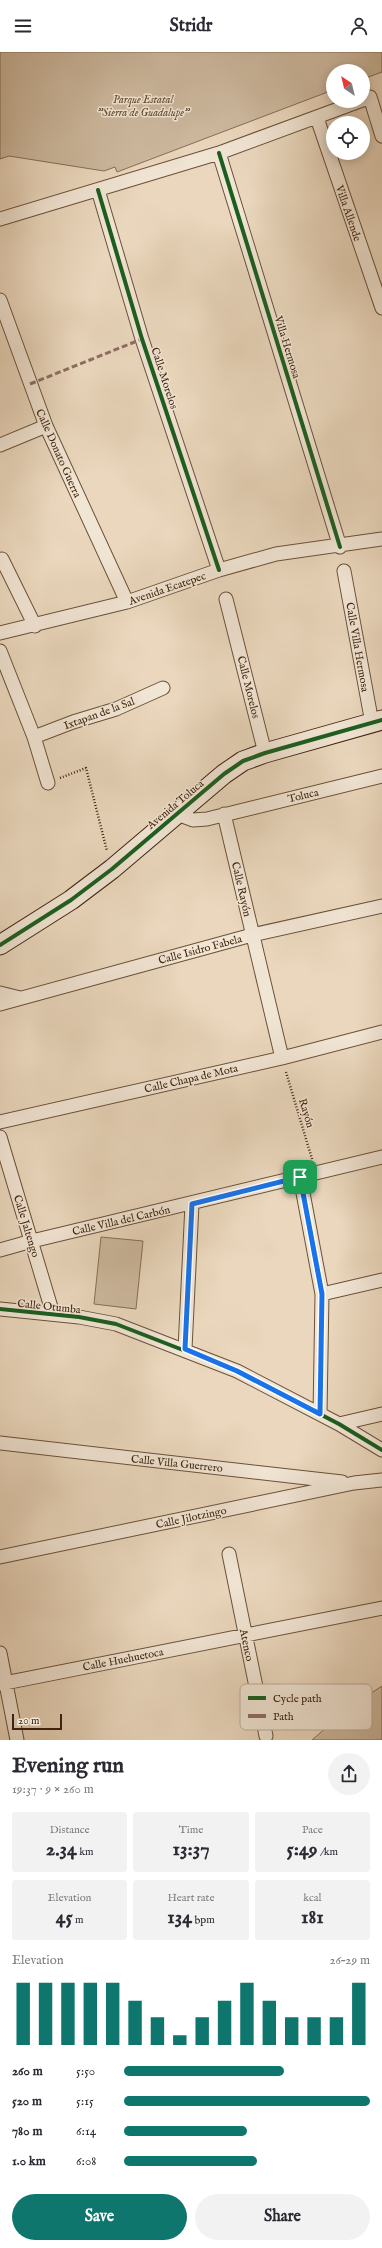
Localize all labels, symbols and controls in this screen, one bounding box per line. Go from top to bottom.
icon: menu [12,15,34,37]
text: Stridr [170,15,212,38]
icon: person [348,15,370,37]
north arrow [326,64,370,108]
map controls [326,64,370,160]
park label: Parque Estatal "Sierra de Guadalupe" [97,93,191,120]
button: locate [326,116,370,160]
street label: Villa Allende [332,182,364,243]
street label: Villa Hermosa [271,313,303,381]
street label: Calle Morelos [148,346,181,411]
street label: Calle Donato Guerra [32,407,84,500]
street label: Avenida Ecatepec [126,569,208,609]
street label: Calle Villa Hermosa [342,601,372,693]
street label: Calle Morelos [233,654,263,720]
street label: Ixtapan de la Sal [62,695,137,733]
street label: Avenida Toluca [144,777,207,833]
street label: Toluca [287,786,320,806]
street label: Calle Rayón [228,860,254,918]
street label: Calle Isidro Fabela [157,932,244,968]
street label: Calle Chapa de Mota [143,1061,240,1097]
street label: Rayón [295,1097,317,1130]
pin [283,1160,317,1194]
icon: arrive [289,1166,311,1188]
street label: Calle Jaltengo [10,1193,42,1259]
street label: Calle Villa del Carbón [71,1203,172,1239]
street label: Calle Otumba [16,1297,82,1317]
street label: Calle Villa Guerrero [130,1452,223,1476]
street label: Calle Jilotzingo [155,1504,228,1532]
street label: Atenco [236,1627,256,1663]
street label: Calle Huehuetoca [82,1645,165,1675]
legend [240,1684,372,1730]
text: Cycle path [273,1692,322,1706]
text: Path [273,1710,294,1724]
scale bar [12,1712,62,1731]
text: 20 m [18,1714,39,1728]
text: Evening run [12,1752,124,1780]
button: share [328,1753,370,1795]
text: 19:37 · 9 × 260 m [12,1781,94,1798]
text: Distance [50,1823,90,1837]
text: Time [179,1823,203,1837]
text: Pace [302,1823,323,1837]
text: 2.34 [46,1837,77,1862]
text: 13:37 [172,1837,210,1862]
text: 5:49 [287,1837,318,1862]
text: km [77,1845,94,1859]
text: /km [318,1845,338,1859]
text: Elevation [48,1891,91,1905]
text: Heart rate [168,1891,214,1905]
text: kcal [303,1891,322,1905]
text: 45 [56,1905,73,1930]
text: 134 [167,1905,192,1930]
text: 181 [301,1905,324,1930]
text: m [73,1913,84,1927]
text: bpm [192,1913,215,1927]
text: Elevation [12,1952,64,1969]
text: 26–29 m [329,1952,370,1969]
text: 260 m [12,2063,43,2080]
text: 5:50 [76,2063,95,2080]
text: 520 m [12,2093,42,2110]
text: 5:15 [76,2093,94,2110]
text: 780 m [12,2123,42,2140]
text: 6:14 [76,2123,96,2140]
text: 1.0 km [12,2153,46,2170]
text: 6:08 [76,2153,96,2170]
button: Save [12,2194,187,2240]
button: Share [195,2194,370,2240]

